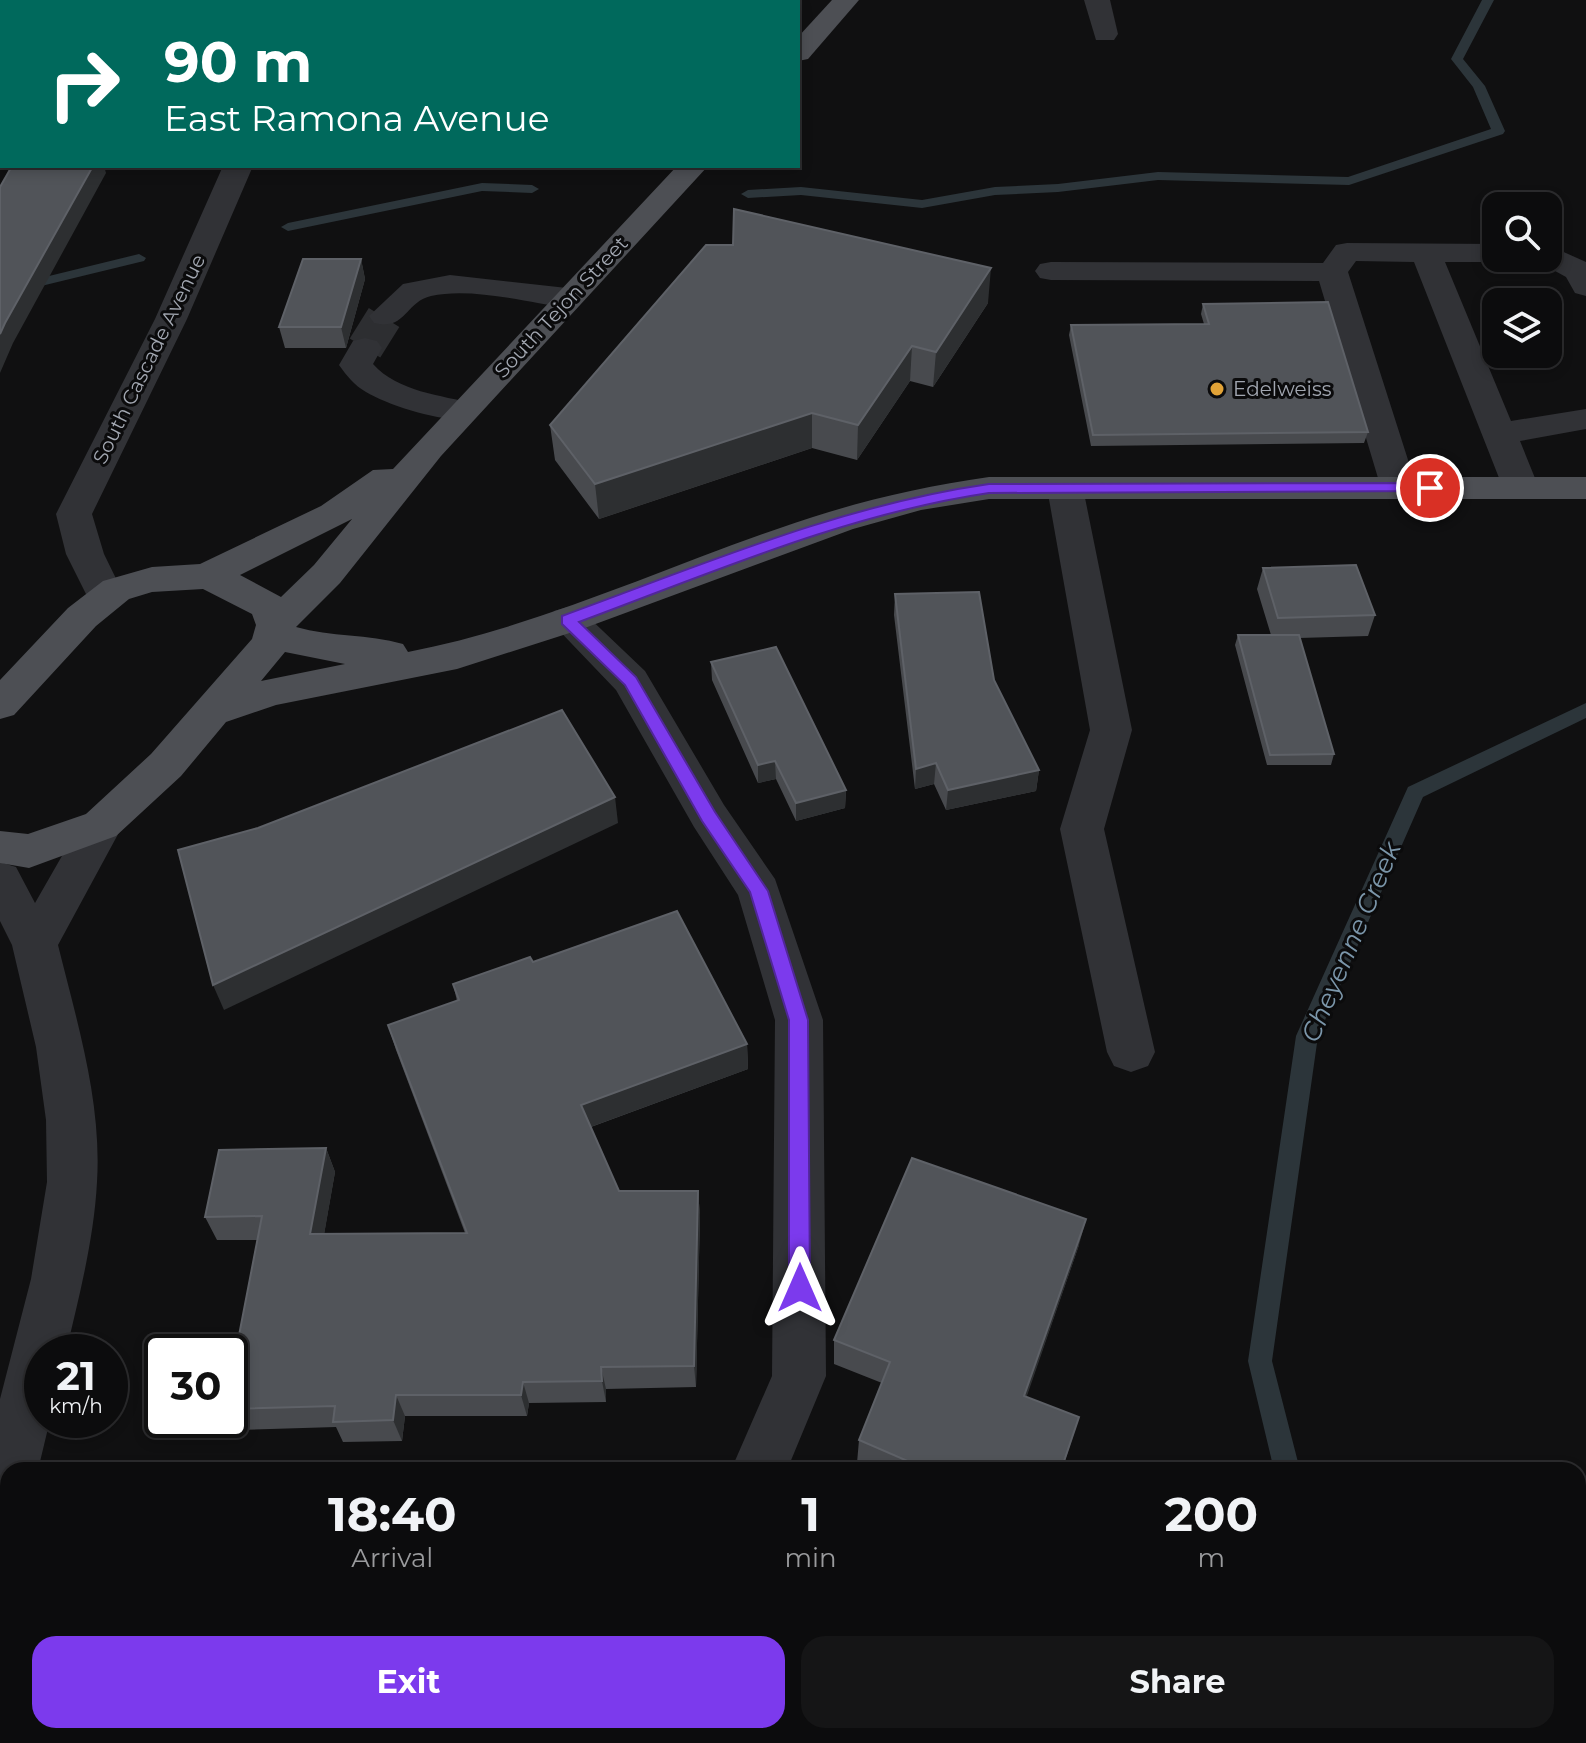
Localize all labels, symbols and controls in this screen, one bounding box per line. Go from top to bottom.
text: 90 m [164,28,312,96]
icon: right [32,32,136,136]
text: East Ramona Avenue [164,96,549,140]
map controls [1482,192,1562,368]
button: search [1482,192,1562,272]
street label: South Tejon Street [489,231,633,383]
street label: South Cascade Avenue [88,250,210,468]
button: layers [1482,288,1562,368]
place label: Edelweiss [1233,377,1332,401]
marker: Edelweiss [1208,380,1226,398]
pin [1396,454,1464,522]
icon: arrive [1408,466,1452,510]
water label: Cheyenne Creek [1294,836,1408,1047]
position arrow [758,1246,842,1330]
speed limit sign: 30 [144,1334,248,1438]
text: 21 [56,1351,96,1400]
text: km/h [49,1394,103,1418]
text: 18:40 [328,1485,457,1543]
text: 1 [801,1485,820,1543]
text: 200 [1165,1485,1258,1543]
text: Arrival [351,1542,433,1574]
text: min [785,1542,837,1574]
text: m [1198,1542,1225,1574]
button: Exit [32,1636,785,1728]
button: Share [801,1636,1554,1728]

